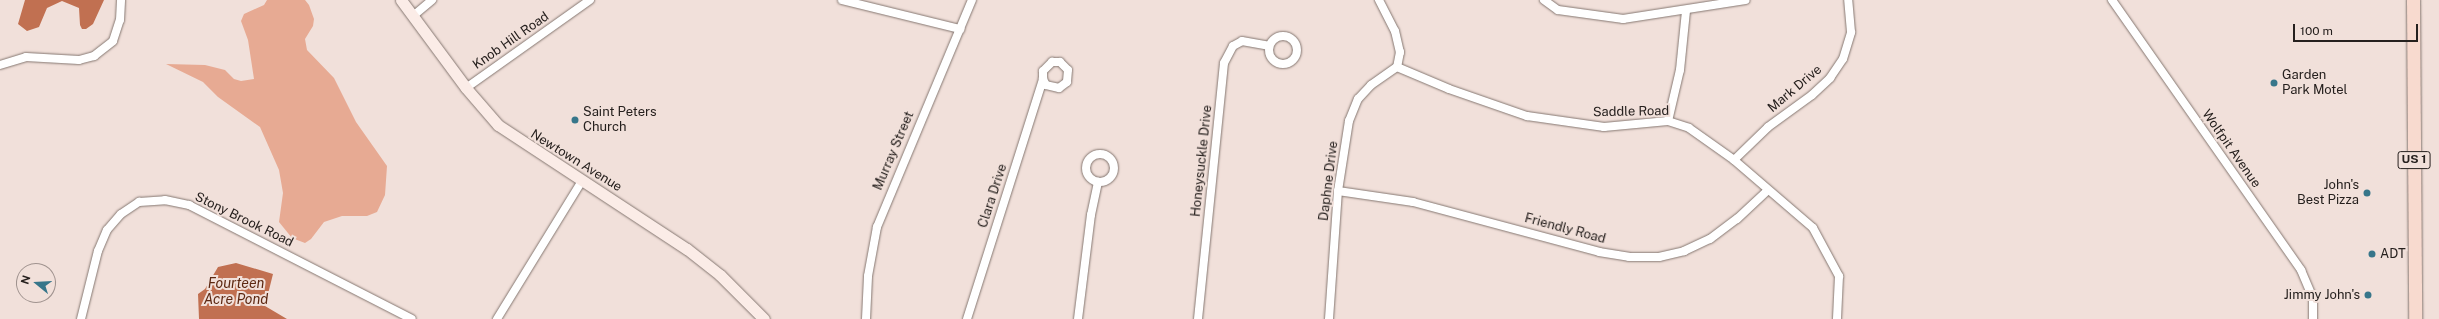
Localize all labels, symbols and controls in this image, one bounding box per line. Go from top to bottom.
street label: Knob Hill Road [470,9,552,73]
scale bar [2295,16,2420,42]
text: 100 m [2300,24,2333,38]
street label: Mark Drive [1765,62,1825,116]
place label: Garden Park Motel [2282,68,2348,99]
marker: Garden Park Motel [2269,78,2279,88]
street label: Honeysuckle Drive [1188,104,1216,218]
street label: Saddle Road [1593,104,1669,120]
place label: Saint Peters Church [583,105,657,136]
street label: Wolfpit Avenue [2198,107,2264,191]
street label: Murray Street [870,109,918,193]
marker: Saint Peters Church [570,115,580,125]
street label: Newtown Avenue [527,127,625,195]
street label: Daphne Drive [1316,140,1342,222]
road number: US 1 [2397,150,2431,170]
street label: Clara Drive [975,162,1011,230]
place label: John's Best Pizza [2297,178,2359,209]
marker: John's Best Pizza [2362,188,2372,198]
street label: Stony Brook Road [192,189,296,251]
street label: Friendly Road [1523,211,1607,247]
place label: ADT [2380,246,2406,262]
marker: ADT [2367,249,2377,259]
north arrow [16,263,56,303]
text: N [18,274,33,286]
water label: Fourteen Acre Pond [204,275,268,308]
place label: Jimmy John's [2284,287,2360,303]
marker: Jimmy John's [2363,290,2373,300]

